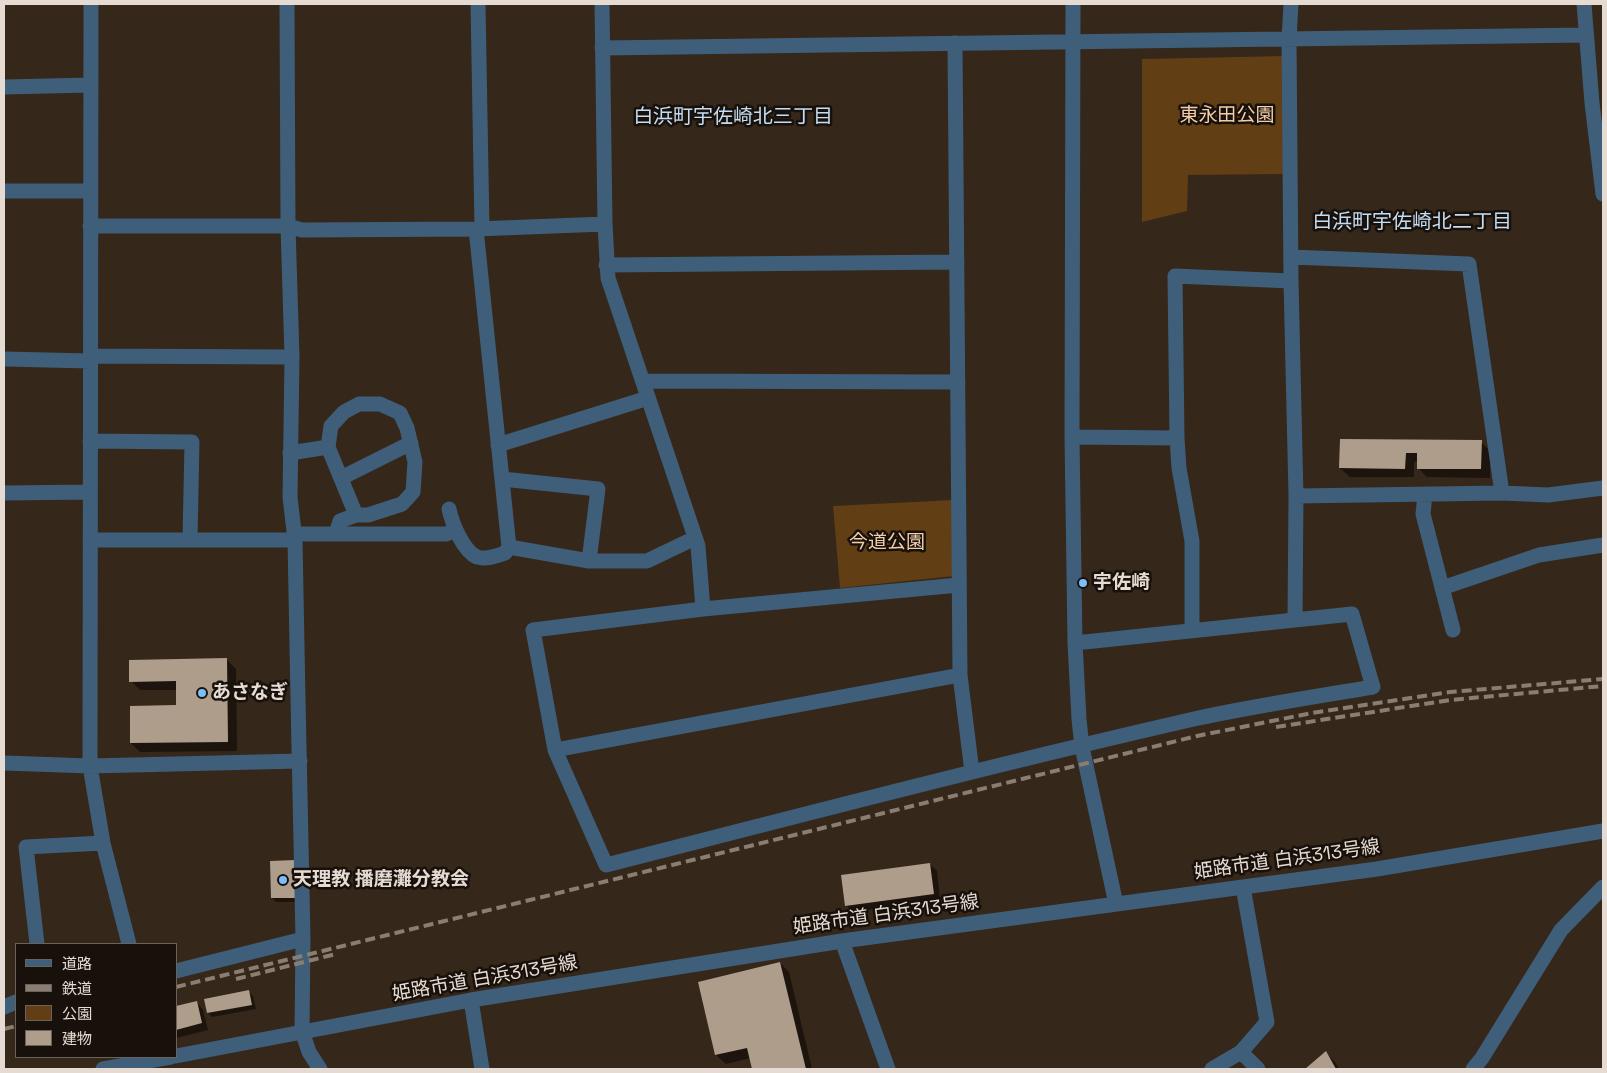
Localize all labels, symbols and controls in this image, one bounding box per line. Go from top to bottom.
park label: 東永田公園 [1180,105,1274,127]
district label: 白浜町宇佐崎北三丁目 [633,106,833,130]
district label: 白浜町宇佐崎北二丁目 [1312,211,1512,235]
park label: 今道公園 [849,532,925,554]
place label: 宇佐崎 [1093,572,1150,594]
marker: 宇佐崎 [1077,577,1089,589]
place label: あさなぎ [212,682,288,704]
marker: あさなぎ [196,687,208,699]
street label: 姫路市道 白浜313号線 [1193,836,1381,884]
place label: 天理教 播磨灘分教会 [293,869,469,891]
marker: 天理教 播磨灘分教会 [277,874,289,886]
street label: 姫路市道 白浜313号線 [792,891,980,939]
legend [15,943,178,1058]
street label: 姫路市道 白浜313号線 [391,951,579,1007]
text: 道路 [62,954,92,973]
text: 鉄道 [62,979,92,998]
text: 公園 [62,1004,92,1023]
text: 建物 [62,1029,92,1048]

